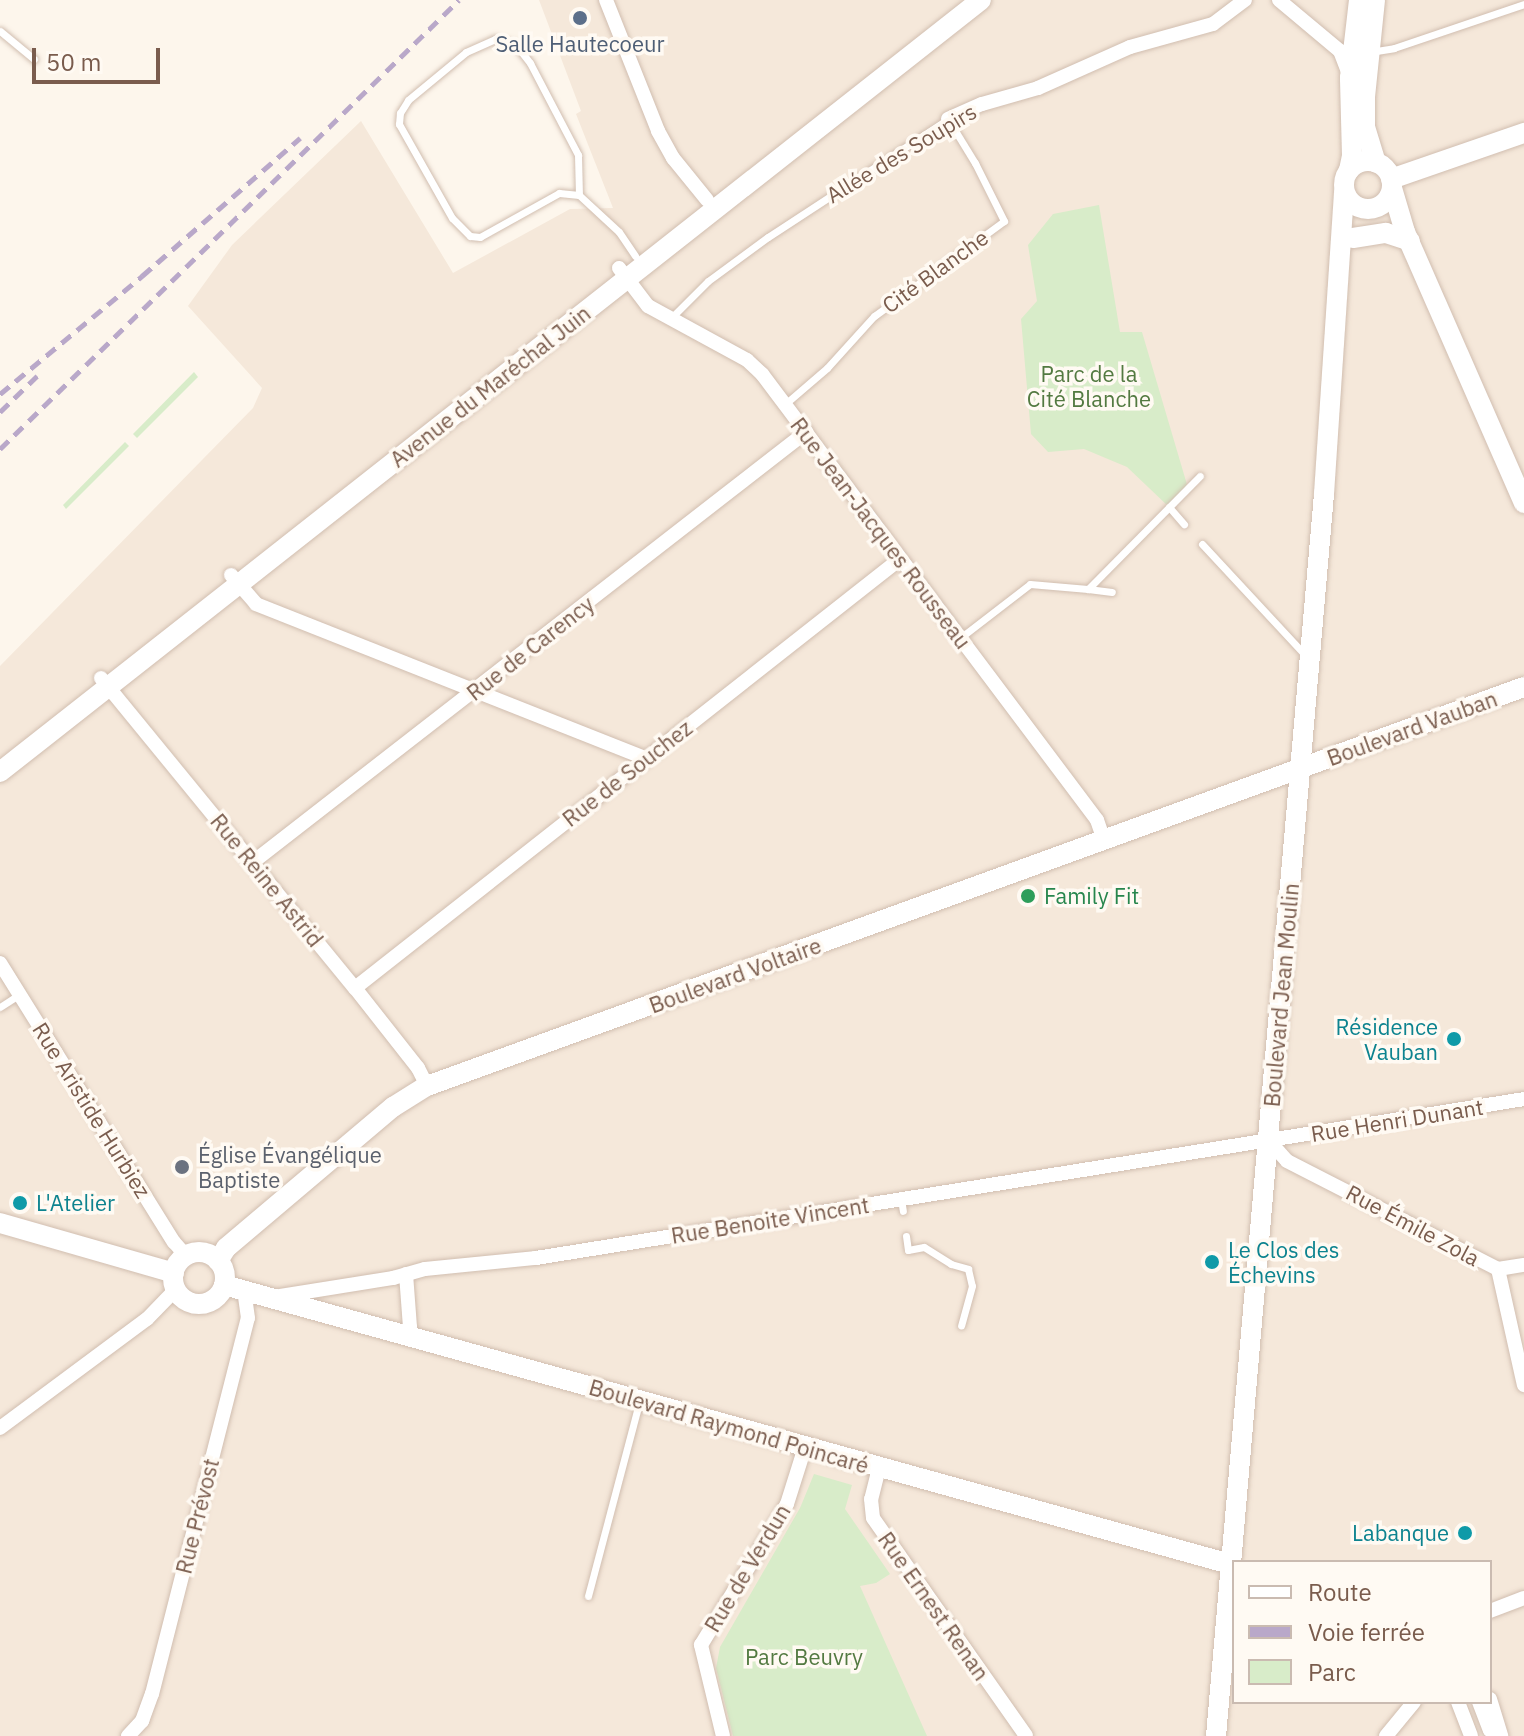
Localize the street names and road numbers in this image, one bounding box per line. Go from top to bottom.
street label: Allée des Soupirs [821,98,981,208]
street label: Cité Blanche [877,224,993,318]
street label: Avenue du Maréchal Juin [385,300,595,472]
street label: Rue Jean-Jacques Rousseau [785,412,977,654]
street label: Rue de Carency [461,590,599,706]
street label: Boulevard Vauban [1323,685,1501,771]
street label: Rue de Souchez [557,714,697,832]
street label: Rue Reine Astrid [205,808,329,952]
street label: Boulevard Jean Moulin [1258,882,1304,1108]
street label: Boulevard Voltaire [645,932,825,1018]
street label: Rue Aristide Hurbiez [27,1017,157,1203]
street label: Rue Henri Dunant [1309,1093,1485,1147]
street label: Rue Émile Zola [1342,1179,1484,1271]
street label: Rue Benoite Vincent [669,1191,871,1249]
street label: Boulevard Raymond Poincaré [586,1373,872,1479]
street label: Rue Prévost [170,1456,224,1576]
street label: Rue de Verdun [699,1499,795,1637]
street label: Rue Ernest Renan [873,1527,995,1685]

